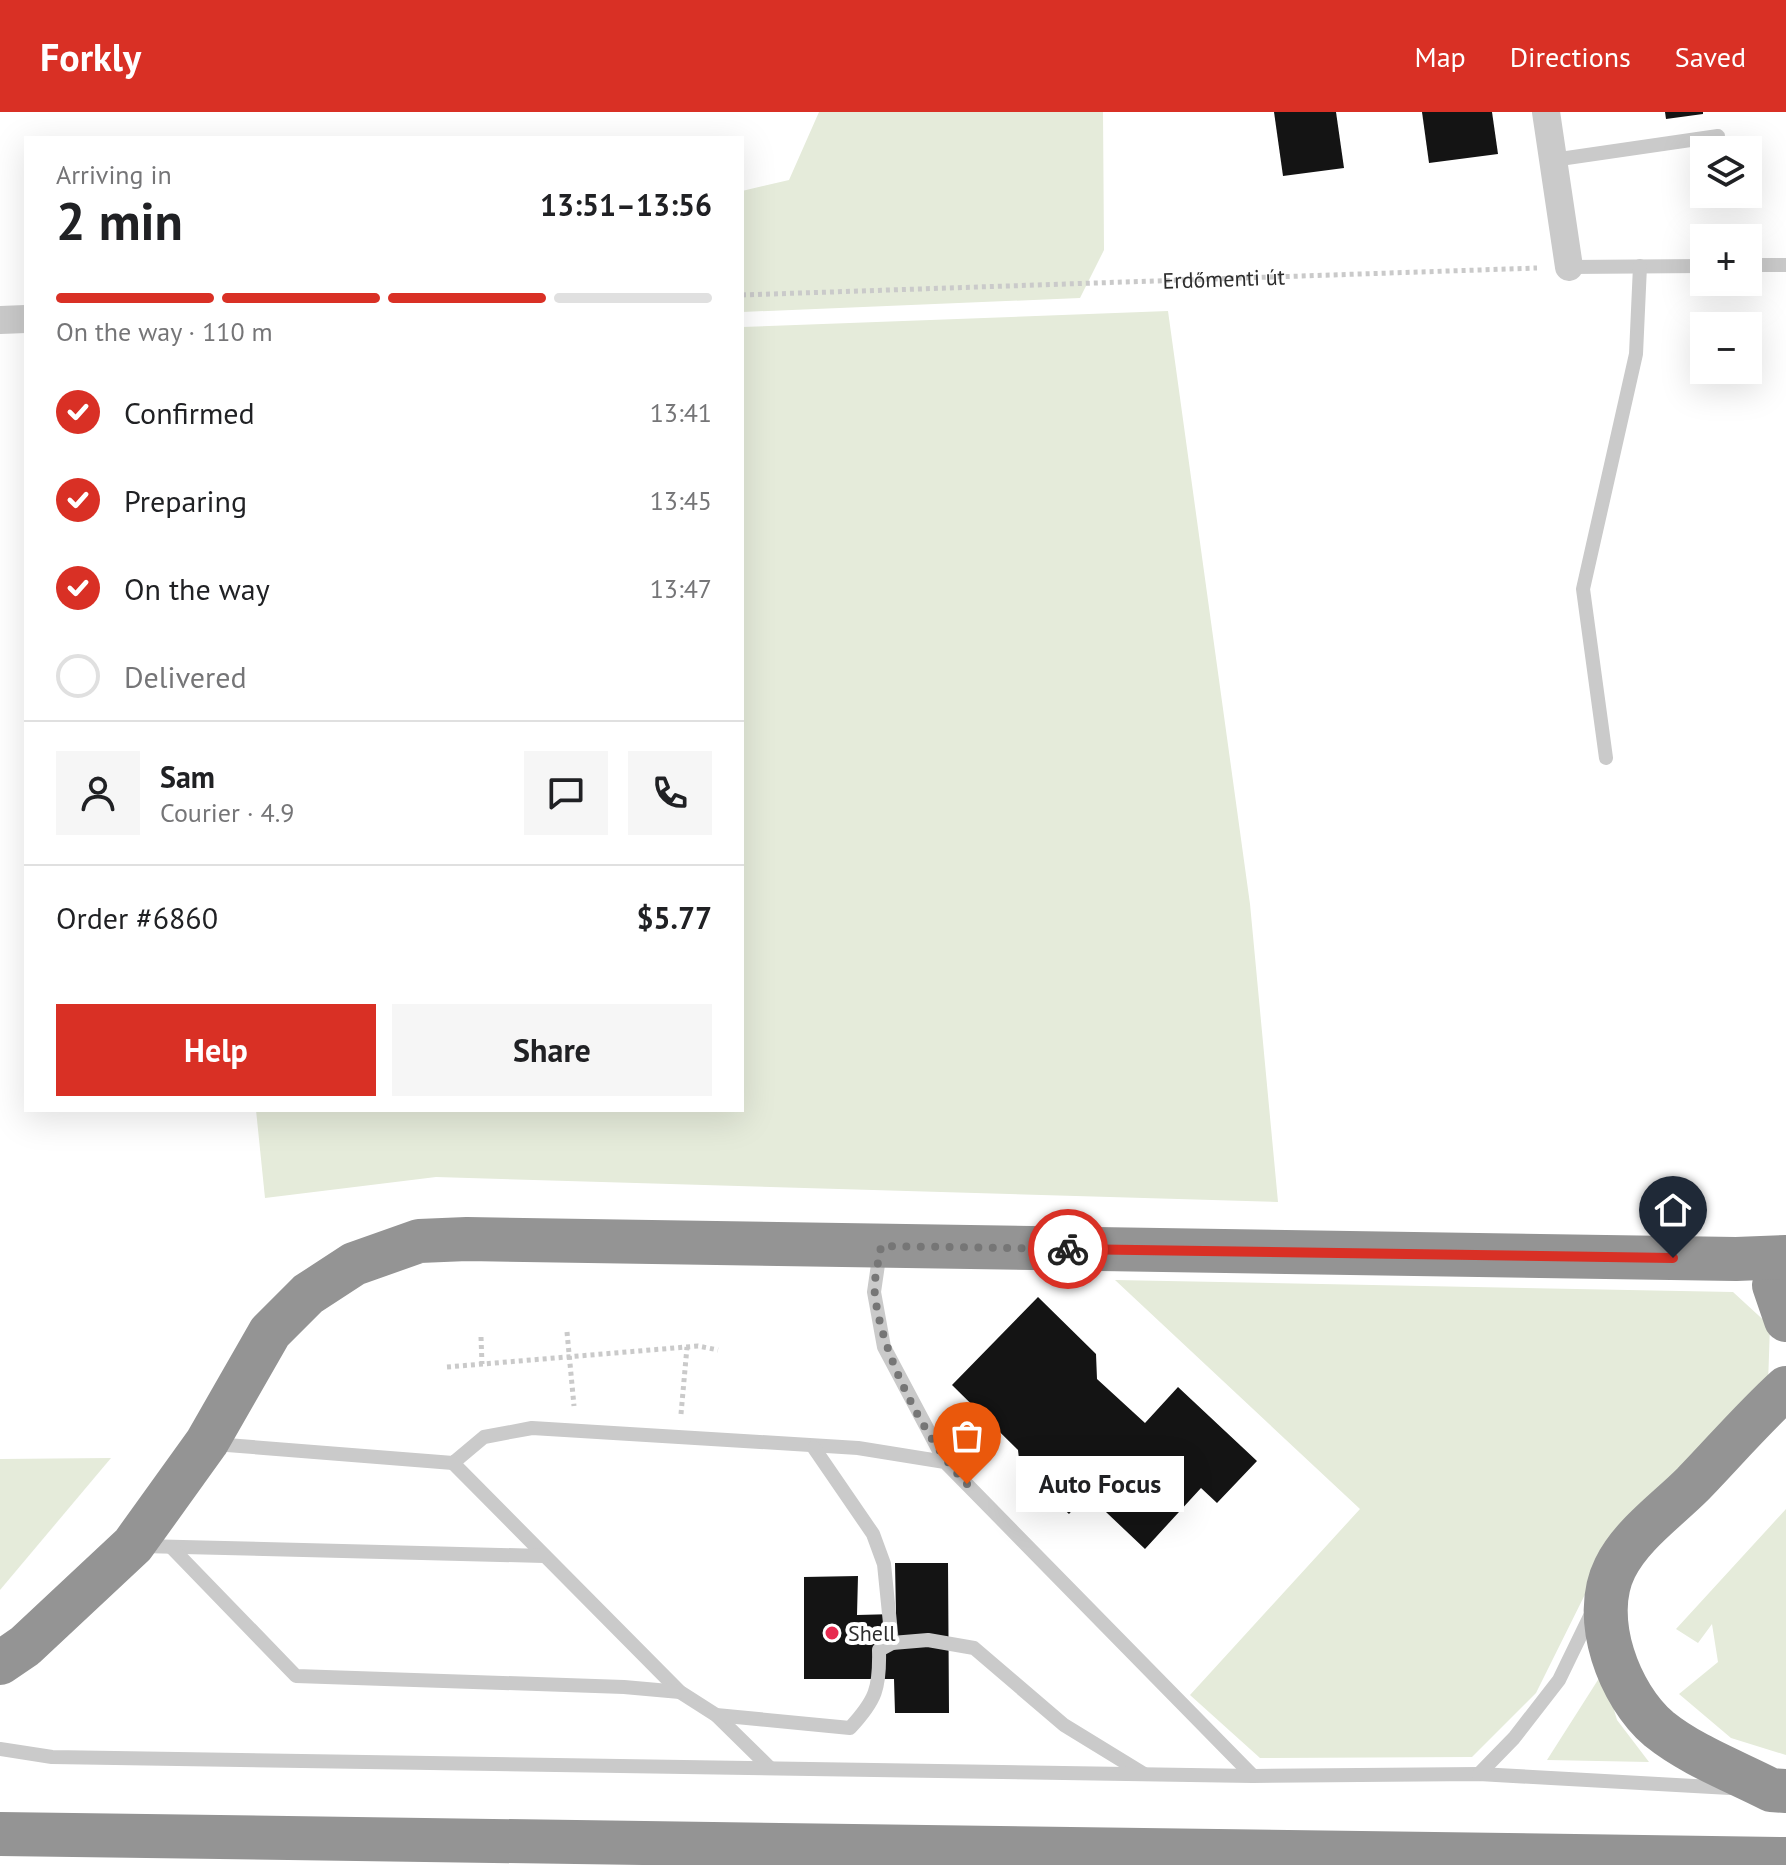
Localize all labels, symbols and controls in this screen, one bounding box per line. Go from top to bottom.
text: Forkly [40,32,141,81]
text: Map [1415,38,1466,75]
text: Directions [1510,38,1631,75]
text: Saved [1675,38,1746,75]
map controls [1690,136,1762,384]
button: layers [1690,136,1762,208]
text: Arriving in [56,158,172,191]
text: 13:51–13:56 [540,185,712,224]
text: 2 min [56,187,183,254]
button: + [1690,224,1762,296]
street label: Erdőmenti út [1162,263,1286,295]
button: − [1690,312,1762,384]
text: On the way · 110 m [56,315,273,348]
icon: check [56,390,100,434]
text: Confirmed [124,393,255,432]
text: 13:41 [650,396,712,429]
icon: check [56,478,100,522]
text: Preparing [124,481,247,520]
text: 13:45 [650,484,712,517]
icon: check [56,566,100,610]
text: On the way [124,569,270,608]
text: 13:47 [650,572,712,605]
text: Delivered [124,657,247,696]
button: person [56,751,140,835]
button: chat [524,751,608,835]
button: phone [628,751,712,835]
text: Sam [160,757,215,796]
text: Courier · 4.9 [160,796,294,829]
text: Order #6860 [56,898,218,937]
text: $5.77 [637,898,712,937]
button: Help [56,1004,376,1096]
button: Share [392,1004,712,1096]
pin [1639,1176,1707,1258]
icon: home [1651,1188,1695,1232]
courier [1028,1209,1108,1289]
icon: bike [1046,1227,1090,1271]
pin [933,1402,1001,1484]
icon: bag [945,1414,989,1458]
callout: Auto Focus [1015,1456,1183,1512]
text: Auto Focus [1039,1467,1161,1500]
place label: Shell [848,1619,896,1647]
marker: Shell [823,1624,841,1642]

